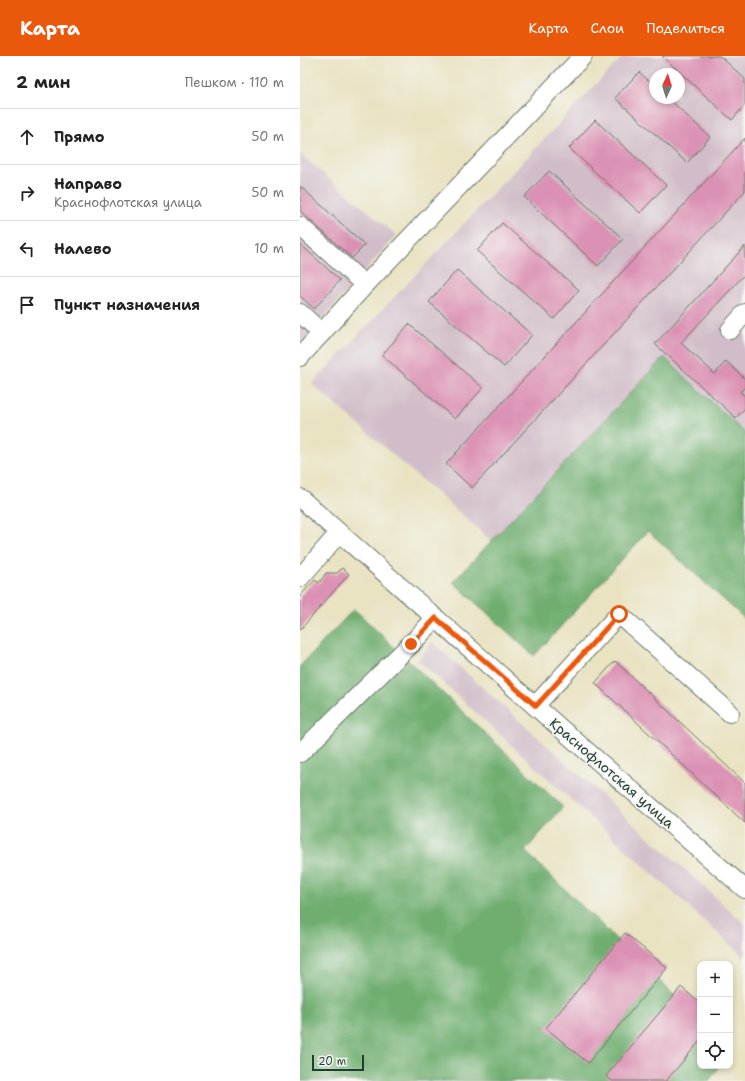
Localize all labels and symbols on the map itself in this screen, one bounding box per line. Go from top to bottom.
north arrow [649,68,685,104]
route start [610,605,628,623]
route end [402,635,420,653]
street label: Краснофлотская улица [546,714,678,832]
scale bar [312,1053,364,1072]

